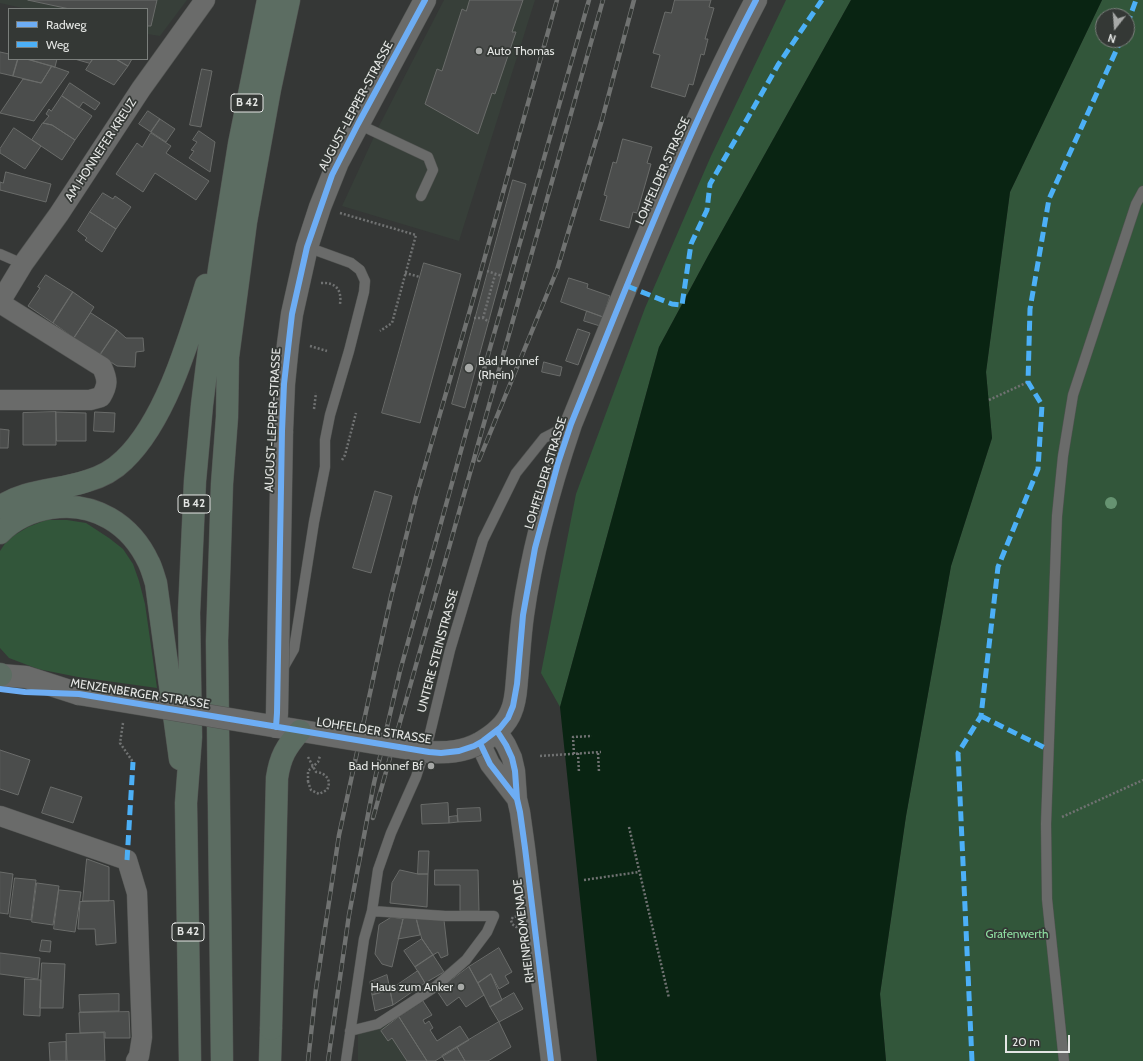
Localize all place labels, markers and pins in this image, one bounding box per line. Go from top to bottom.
place label: Auto Thomas [487,44,555,58]
marker: Auto Thomas [474,46,484,56]
place label: Bad Honnef (Rhein) [478,354,539,382]
marker: Bad Honnef (Rhein) [463,362,475,374]
place label: Bad Honnef Bf [349,759,423,773]
marker: Bad Honnef Bf [426,761,436,771]
place label: Haus zum Anker [371,980,453,994]
marker: Haus zum Anker [456,982,466,992]

